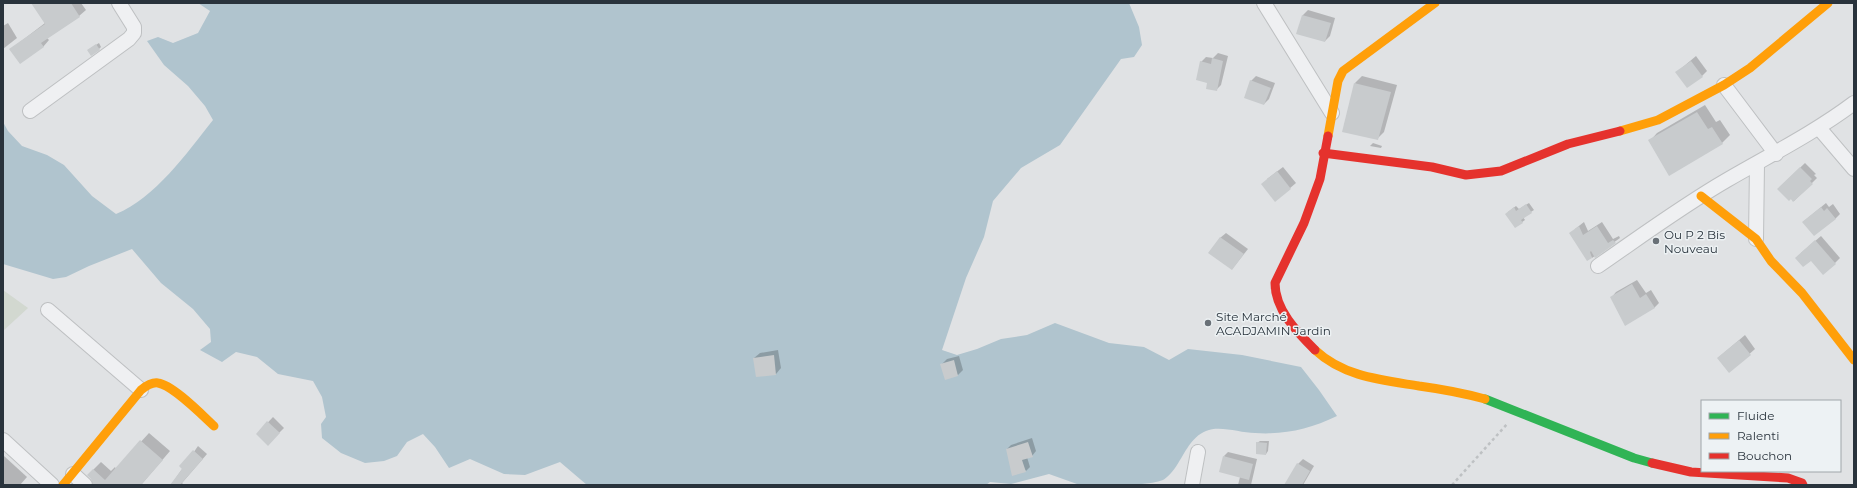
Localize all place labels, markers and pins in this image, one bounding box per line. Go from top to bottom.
place label: Ou P 2 Bis Nouveau [1664,227,1725,256]
marker: Ou P 2 Bis Nouveau [1651,236,1661,246]
place label: Site Marché ACADJAMIN Jardin [1216,309,1331,338]
marker: Site Marché ACADJAMIN Jardin [1203,318,1213,328]

